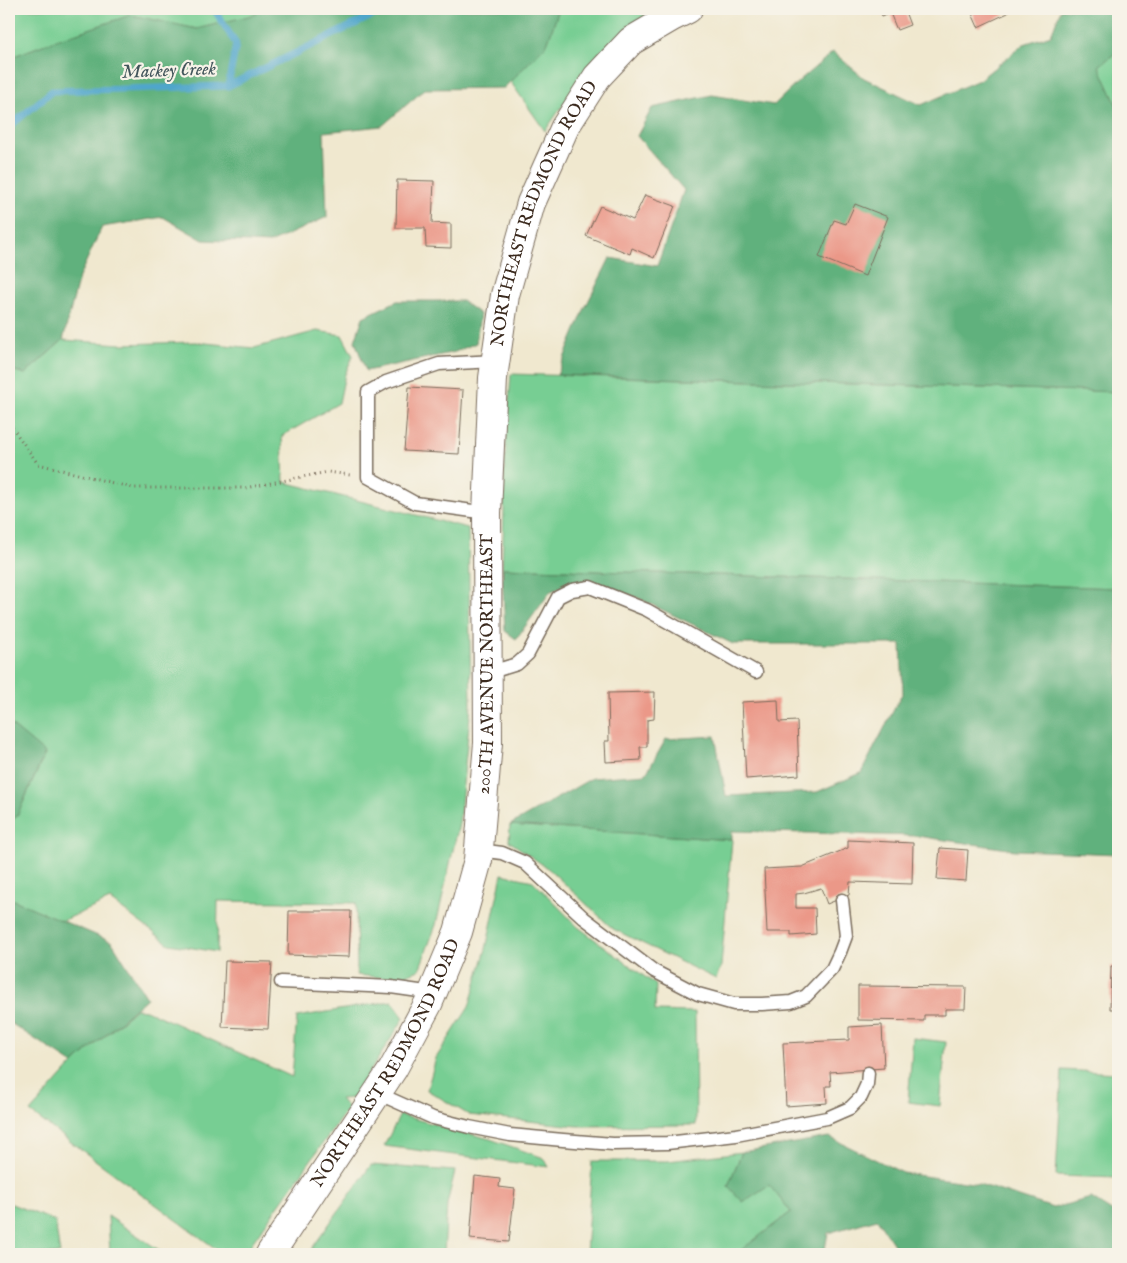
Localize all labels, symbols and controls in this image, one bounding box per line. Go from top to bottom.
water label: Mackey Creek [122,57,217,85]
street label: NORTHEAST REDMOND ROAD [486,76,603,348]
street label: 200TH AVENUE NORTHEAST [472,534,500,795]
street label: NORTHEAST REDMOND ROAD [306,935,465,1192]

